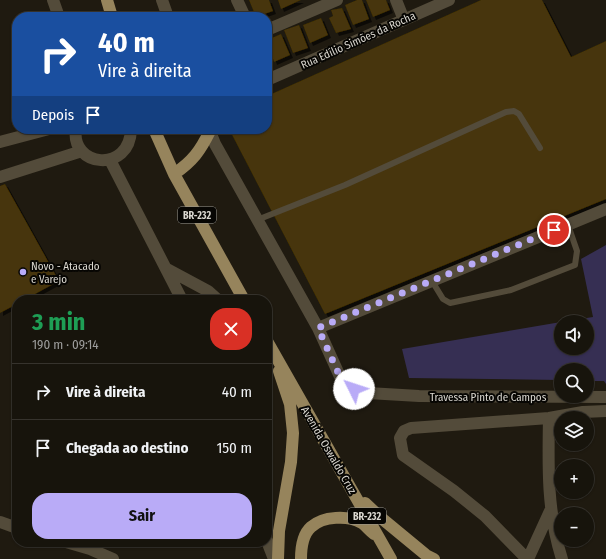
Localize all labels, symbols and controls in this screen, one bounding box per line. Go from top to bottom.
street label: Rua Edílio Simões da Rocha [299,9,418,72]
text: 40 m [98,26,155,59]
icon: right [32,28,84,80]
text: Vire à direita [98,60,192,82]
icon: arrive [82,104,104,126]
text: Depois [32,106,74,124]
road number: BR-232 [178,207,216,223]
pin [537,213,571,247]
icon: arrive [543,219,565,241]
place label: Novo - Atacado e Varejo [31,260,100,286]
marker: Novo - Atacado e Varejo [18,267,28,277]
text: 3 min [32,308,85,336]
button: close [210,308,252,350]
map controls [554,315,594,547]
button: sound [554,315,594,355]
text: 190 m · 09:14 [32,337,99,352]
button: search [554,363,594,403]
position arrow [333,368,375,410]
icon: right [32,381,54,403]
text: Vire à direita [66,383,145,401]
text: 40 m [222,383,252,401]
street label: Travessa Pinto de Campos [430,391,547,404]
street label: Avenida Oswaldo Cruz [298,404,359,497]
button: layers [554,411,594,451]
icon: arrive [32,437,54,459]
text: Chegada ao destino [66,439,188,457]
text: 150 m [216,439,252,457]
button: + [554,459,594,499]
button: Sair [32,493,252,539]
button: − [554,507,594,547]
road number: BR-232 [348,508,386,524]

